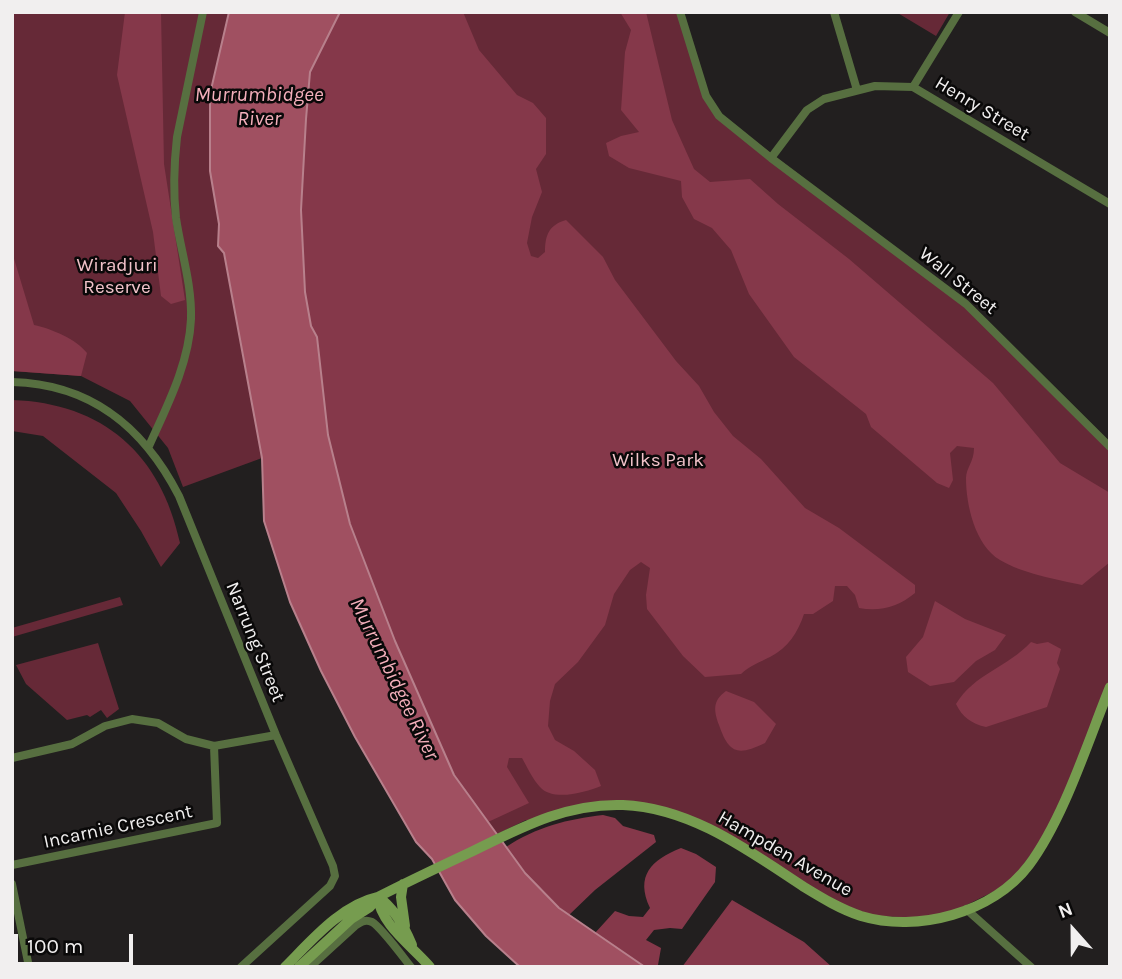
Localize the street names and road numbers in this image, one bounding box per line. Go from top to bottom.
street label: Henry Street [931,72,1033,146]
street label: Wall Street [914,243,1002,319]
street label: Narrung Street [221,579,289,705]
street label: Incarnie Crescent [41,800,195,854]
street label: Hampden Avenue [714,806,856,902]

